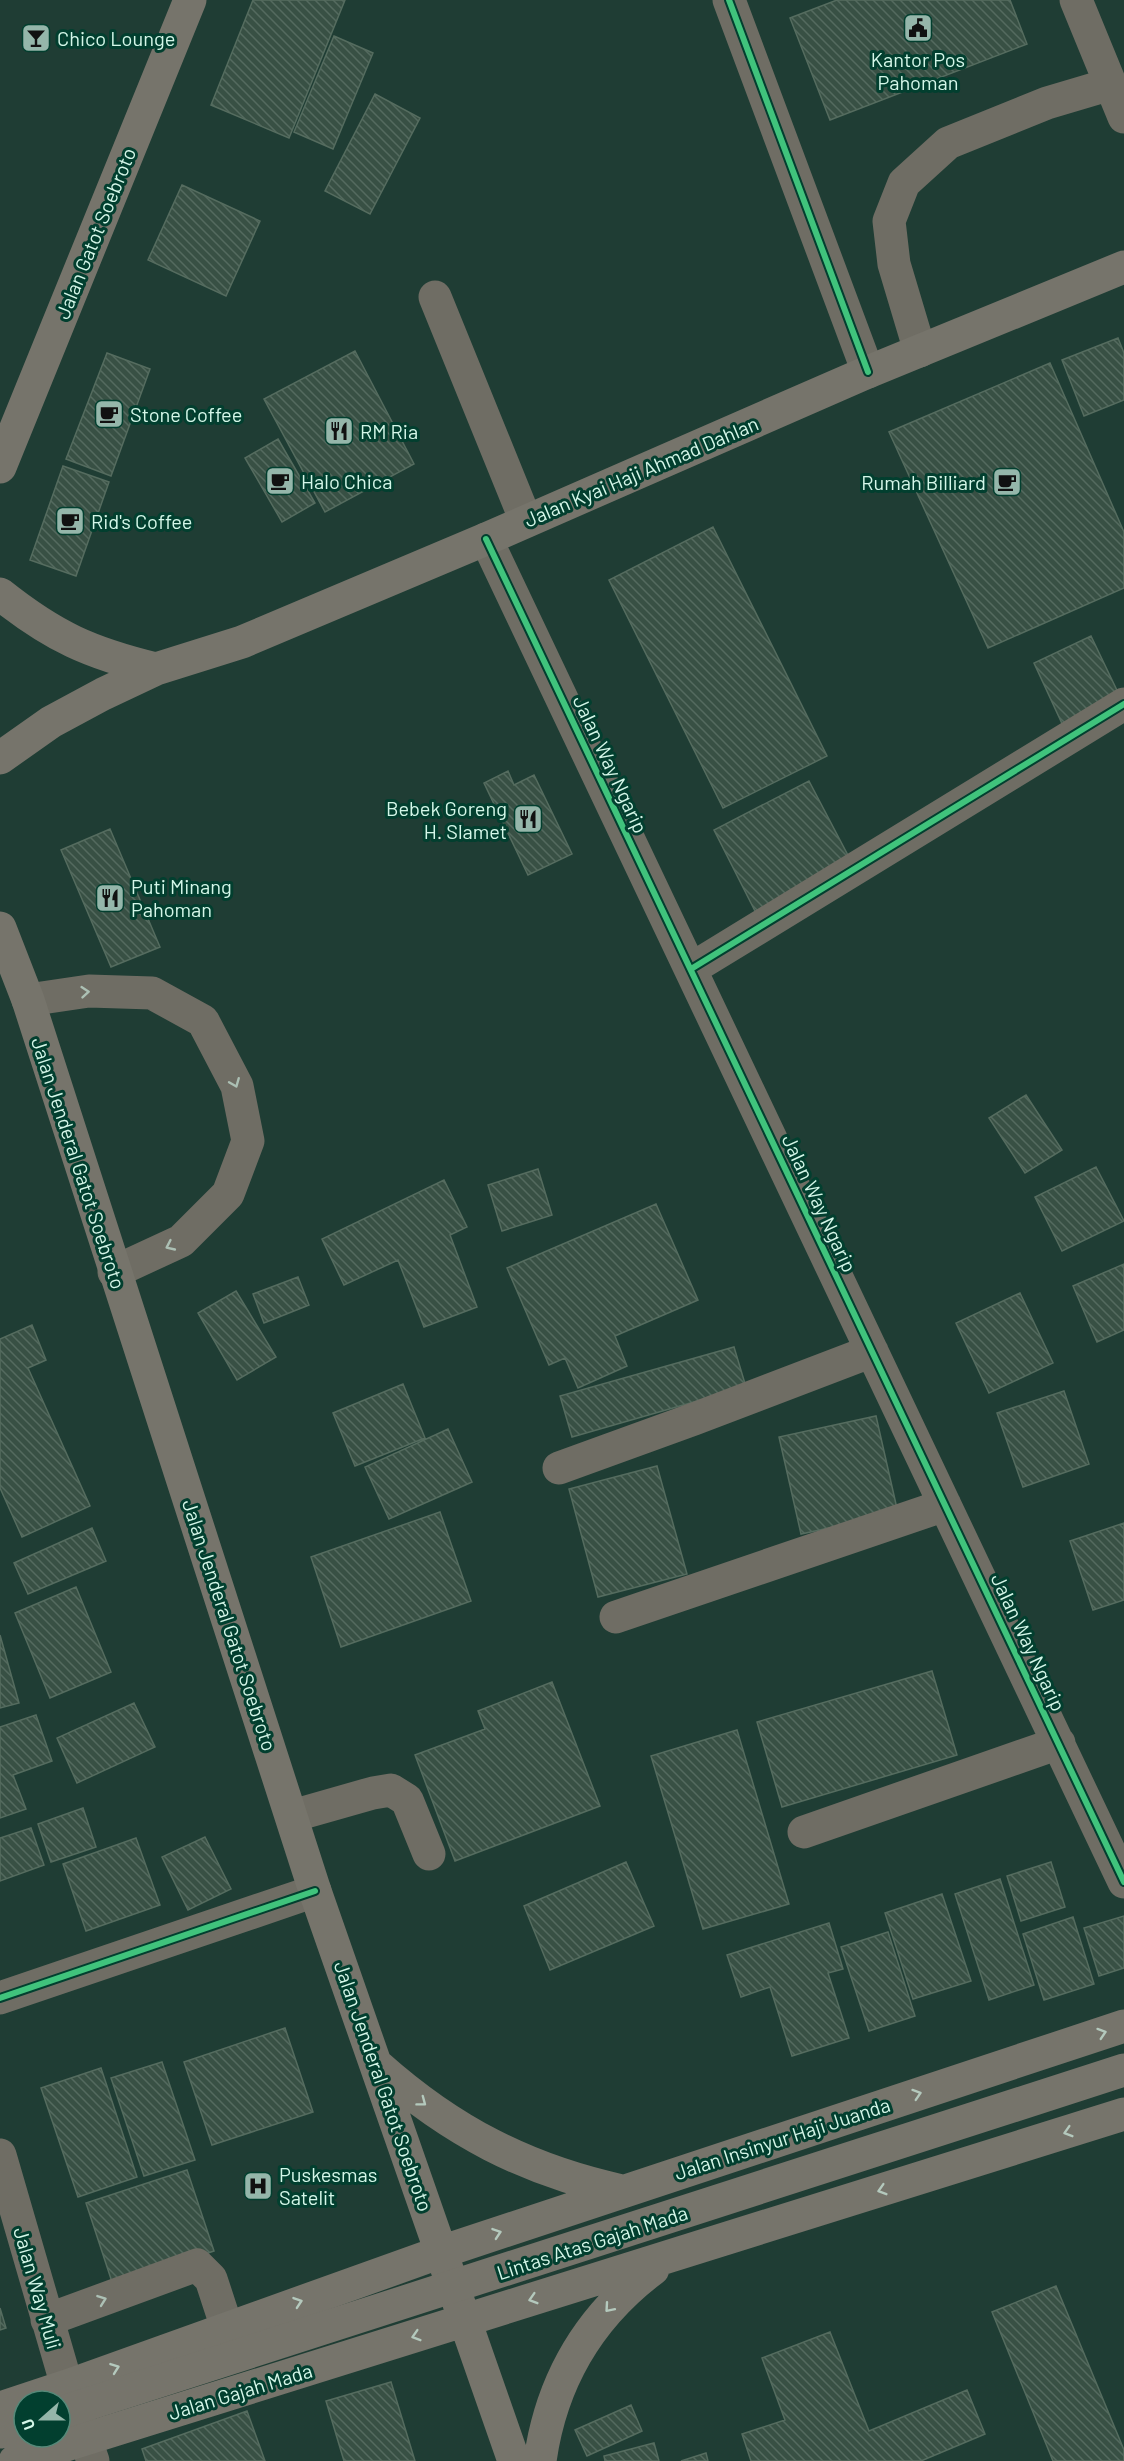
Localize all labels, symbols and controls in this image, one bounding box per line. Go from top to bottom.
public building icon: Kantor Pos Pahoman [902,12,934,44]
bar icon: Chico Lounge [20,22,52,54]
place label: Chico Lounge [57,26,175,50]
place label: Kantor Pos Pahoman [871,47,965,94]
street label: Jalan Gatot Soebroto [50,144,140,322]
cafe icon: Stone Coffee [93,398,125,430]
place label: Stone Coffee [130,402,242,426]
street label: Jalan Kyai Haji Ahmad Dahlan [520,411,762,531]
restaurant icon: RM Ria [323,415,355,447]
place label: RM Ria [360,419,418,443]
cafe icon: Halo Chica [264,465,296,497]
cafe icon: Rumah Billiard [991,466,1023,498]
place label: Halo Chica [301,469,392,493]
place label: Rumah Billiard [861,470,986,494]
cafe icon: Rid's Coffee [54,505,86,537]
place label: Rid's Coffee [91,509,193,533]
street label: Jalan Way Ngarip [569,691,653,837]
place label: Bebek Goreng H. Slamet [386,796,507,843]
restaurant icon: Bebek Goreng H. Slamet [512,803,544,835]
place label: Puti Minang Pahoman [131,874,232,921]
restaurant icon: Puti Minang Pahoman [94,882,126,914]
one-way arrow [81,986,90,999]
street label: Jalan Jenderal Gatot Soebroto [27,1034,131,1292]
one-way arrow [228,1077,240,1088]
street label: Jalan Way Ngarip [778,1130,862,1276]
one-way arrow [165,1239,176,1251]
street label: Jalan Jenderal Gatot Soebroto [178,1496,282,1754]
street label: Jalan Way Ngarip [987,1569,1071,1715]
street label: Jalan Jenderal Gatot Soebroto [330,1958,438,2214]
one-way arrow [1096,2028,1107,2040]
one-way arrow [911,2088,922,2101]
street label: Jalan Insinyur Haji Juanda [671,2092,893,2184]
one-way arrow [415,2095,426,2106]
one-way arrow [1063,2125,1074,2137]
place label: Puskesmas Satelit [279,2162,377,2209]
hospital icon: Puskesmas Satelit [242,2170,274,2202]
one-way arrow [877,2183,888,2195]
street label: Lintas Atas Gajah Mada [494,2200,690,2284]
street label: Jalan Way Muli [9,2224,67,2352]
one-way arrow [491,2228,502,2240]
one-way arrow [528,2292,539,2304]
one-way arrow [96,2295,107,2307]
one-way arrow [293,2297,303,2310]
one-way arrow [605,2301,616,2312]
one-way arrow [411,2329,422,2341]
street label: Jalan Gajah Mada [165,2358,315,2424]
one-way arrow [109,2363,120,2376]
north arrow [12,2389,72,2449]
text: U [17,2416,38,2433]

